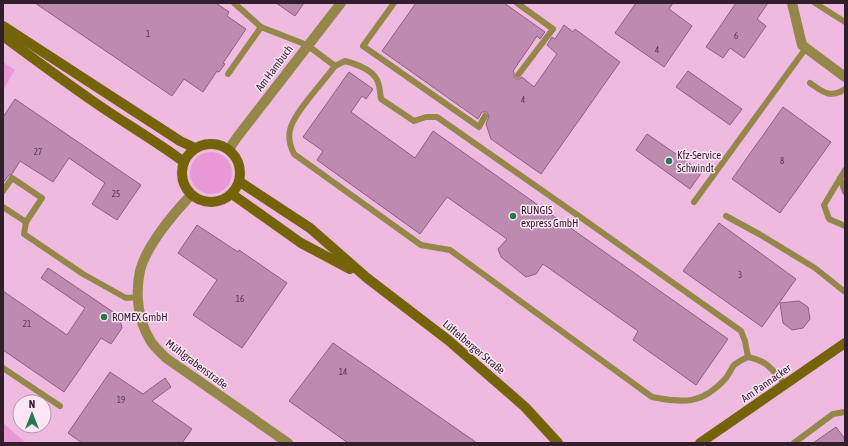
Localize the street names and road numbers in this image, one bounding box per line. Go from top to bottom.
street label: Am Hambuch [253,43,295,93]
street label: Lüftelberger Straße [441,318,507,376]
street label: Mühlgrabenstraße [164,337,230,391]
street label: Am Pannacker [739,361,794,404]

